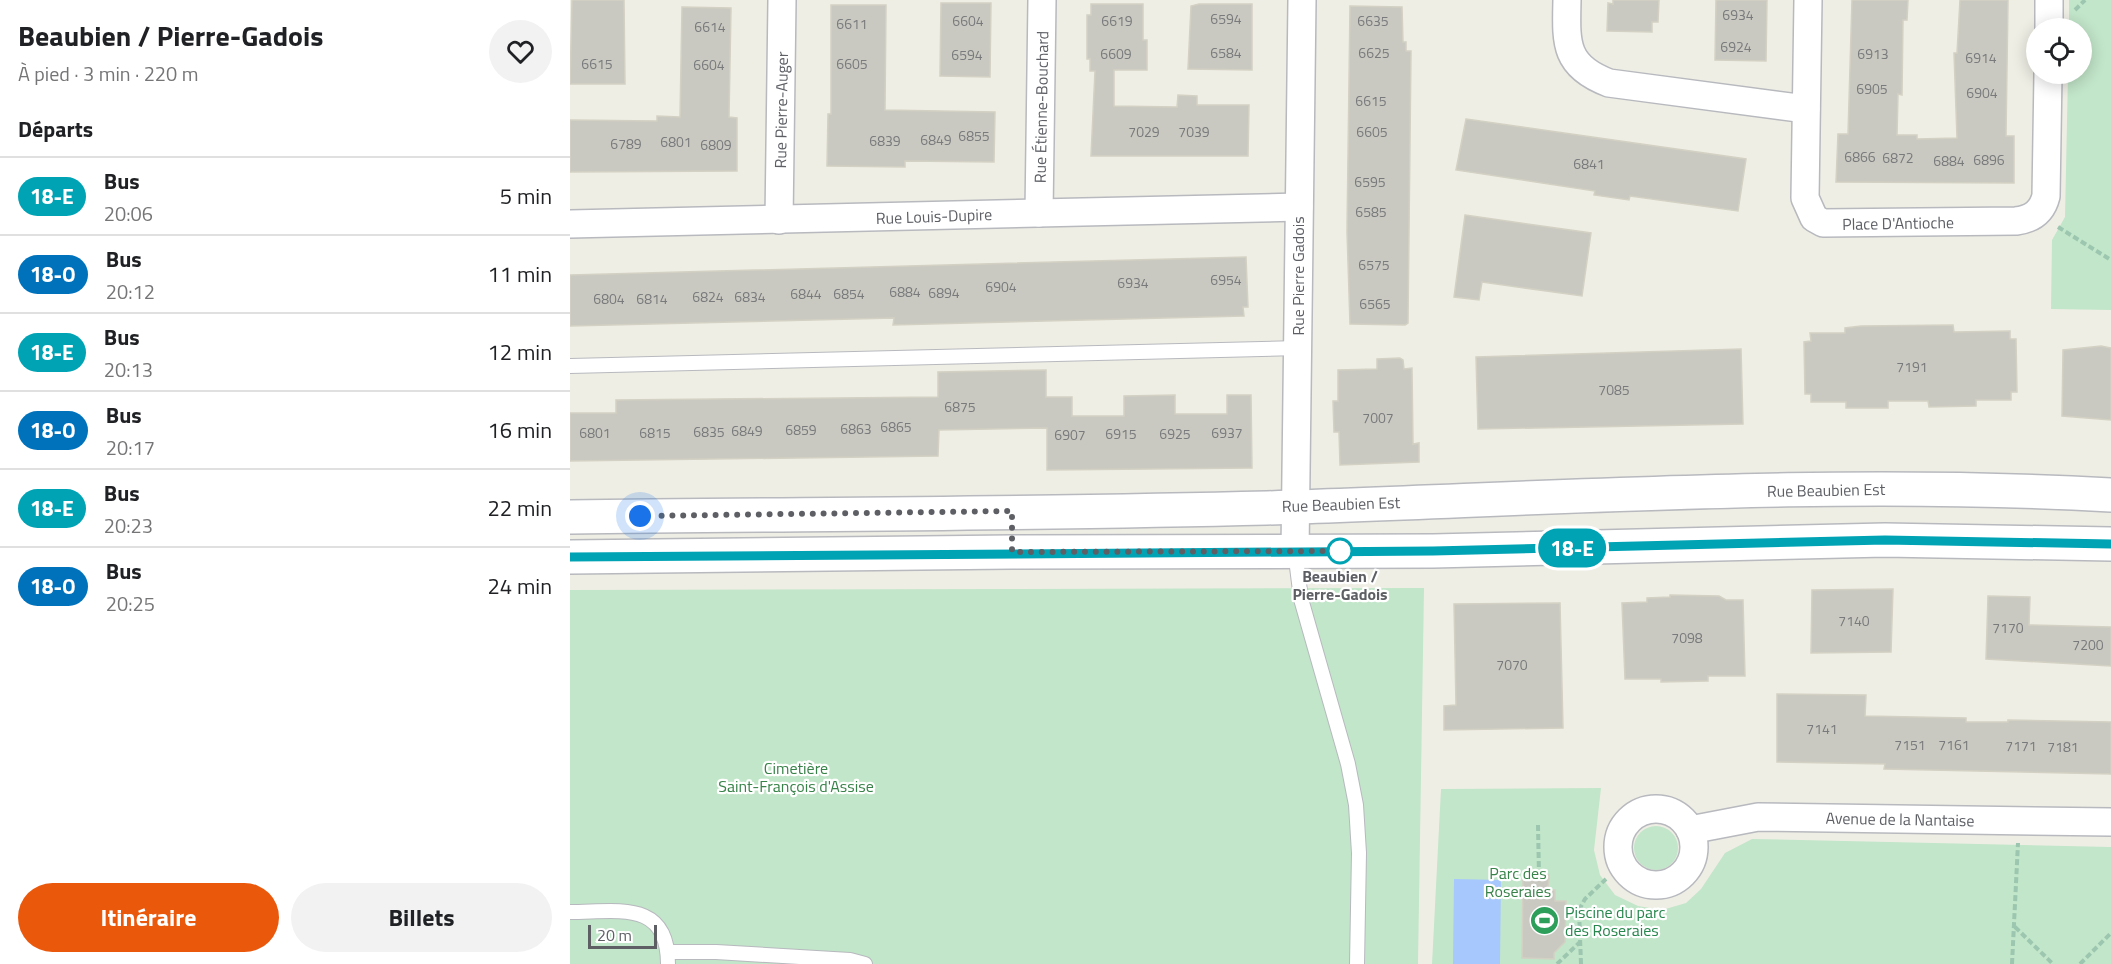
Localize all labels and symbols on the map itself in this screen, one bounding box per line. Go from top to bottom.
house number: 6934 [1722,4,1754,25]
house number: 6594 [1210,8,1242,29]
house number: 6604 [952,10,984,31]
house number: 6619 [1101,10,1133,31]
house number: 6635 [1357,10,1389,31]
house number: 6611 [836,13,868,34]
house number: 6614 [694,16,726,37]
street label: Rue Étienne-Bouchard [1028,31,1054,183]
house number: 6924 [1720,36,1752,57]
house number: 6584 [1210,42,1242,63]
house number: 6625 [1358,42,1390,63]
house number: 6609 [1100,43,1132,64]
house number: 6913 [1857,43,1889,64]
house number: 6594 [951,44,983,65]
house number: 6914 [1965,47,1997,68]
street label: Rue Pierre-Auger [768,51,794,169]
house number: 6615 [581,53,613,74]
house number: 6605 [836,53,868,74]
house number: 6604 [693,54,725,75]
house number: 6905 [1856,78,1888,99]
house number: 6904 [1966,82,1998,103]
house number: 6615 [1355,90,1387,111]
house number: 7029 [1128,121,1160,142]
house number: 7039 [1178,121,1210,142]
house number: 6605 [1356,121,1388,142]
house number: 6855 [958,125,990,146]
house number: 6849 [920,129,952,150]
house number: 6839 [869,130,901,151]
house number: 6801 [660,131,692,152]
house number: 6789 [610,133,642,154]
house number: 6809 [700,134,732,155]
house number: 6866 [1844,146,1876,167]
house number: 6872 [1882,147,1914,168]
house number: 6896 [1973,149,2005,170]
house number: 6884 [1933,150,1965,171]
house number: 6841 [1573,153,1605,174]
house number: 6595 [1354,171,1386,192]
house number: 6585 [1355,201,1387,222]
street label: Rue Louis-Dupire [875,202,993,230]
street label: Place D'Antioche [1842,210,1954,236]
street label: Rue Pierre Gadois [1286,216,1310,336]
house number: 6575 [1358,254,1390,275]
house number: 6954 [1210,269,1242,290]
house number: 6934 [1117,272,1149,293]
house number: 6904 [985,276,1017,297]
house number: 6884 [889,281,921,302]
house number: 6894 [928,282,960,303]
house number: 6844 [790,283,822,304]
house number: 6854 [833,283,865,304]
house number: 6824 [692,286,724,307]
house number: 6834 [734,286,766,307]
house number: 6804 [593,288,625,309]
house number: 6814 [636,288,668,309]
house number: 6565 [1359,293,1391,314]
house number: 7191 [1896,356,1928,377]
house number: 7085 [1598,379,1630,400]
house number: 6875 [944,396,976,417]
house number: 7007 [1362,407,1394,428]
house number: 6865 [880,416,912,437]
house number: 6863 [840,418,872,439]
house number: 6859 [785,419,817,440]
house number: 6849 [731,420,763,441]
house number: 6835 [693,421,725,442]
house number: 6801 [579,422,611,443]
house number: 6815 [639,422,671,443]
house number: 6937 [1211,422,1243,443]
house number: 6915 [1105,423,1137,444]
house number: 6925 [1159,423,1191,444]
house number: 6907 [1054,424,1086,445]
street label: Rue Beaubien Est [1767,477,1886,503]
street label: Rue Beaubien Est [1281,490,1401,518]
your location [625,501,655,531]
line badge: 18-E [1530,528,1614,568]
marker: Beaubien / Pierre-Gadois [1327,538,1353,564]
place label: Beaubien / Pierre-Gadois [1292,564,1388,606]
house number: 7140 [1838,610,1870,631]
house number: 7170 [1992,617,2024,638]
house number: 7098 [1671,627,1703,648]
house number: 7200 [2072,634,2104,655]
house number: 7070 [1496,654,1528,675]
house number: 7141 [1806,718,1838,739]
house number: 7151 [1894,734,1926,755]
house number: 7161 [1938,734,1970,755]
house number: 7171 [2005,735,2037,756]
house number: 7181 [2047,736,2079,757]
park label: Cimetière Saint-François d'Assise [718,756,874,798]
street label: Avenue de la Nantaise [1825,806,1975,832]
park label: Parc des Roseraies [1485,861,1551,903]
place label: Piscine du parc des Roseraies [1565,900,1665,942]
sports icon: Piscine du parc des Roseraies [1528,905,1560,937]
scale bar [588,922,657,950]

